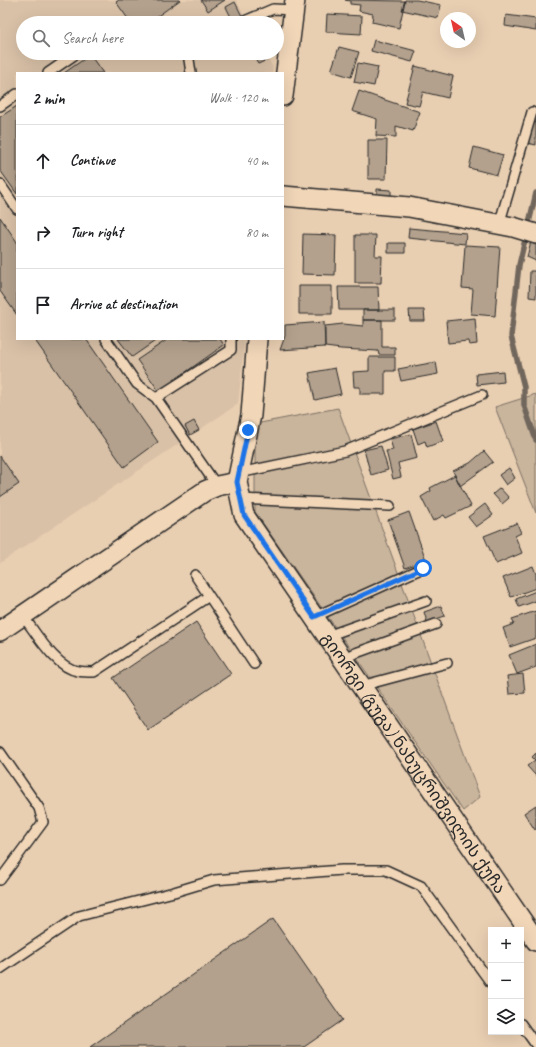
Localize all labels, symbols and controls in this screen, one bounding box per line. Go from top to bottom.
north arrow [440,12,476,48]
search box [16,16,284,60]
icon: search [30,27,52,49]
text: Search here [62,29,123,48]
text: 2 min [32,88,65,109]
text: Walk · 120 m [209,90,268,106]
icon: ahead [32,150,54,172]
text: Continue [70,151,115,170]
text: 40 m [246,153,268,169]
icon: right [32,222,54,244]
text: Turn right [70,223,123,242]
text: 80 m [246,225,268,241]
icon: arrive [32,294,54,316]
text: Arrive at destination [70,295,177,314]
route end [239,421,257,439]
route start [414,559,432,577]
street label: გიორგი (გუგა) ნახუცრიშვილის ქუჩა [317,629,510,898]
map controls [488,927,524,1035]
button: + [488,927,524,963]
button: − [488,963,524,999]
button: layers [488,999,524,1035]

